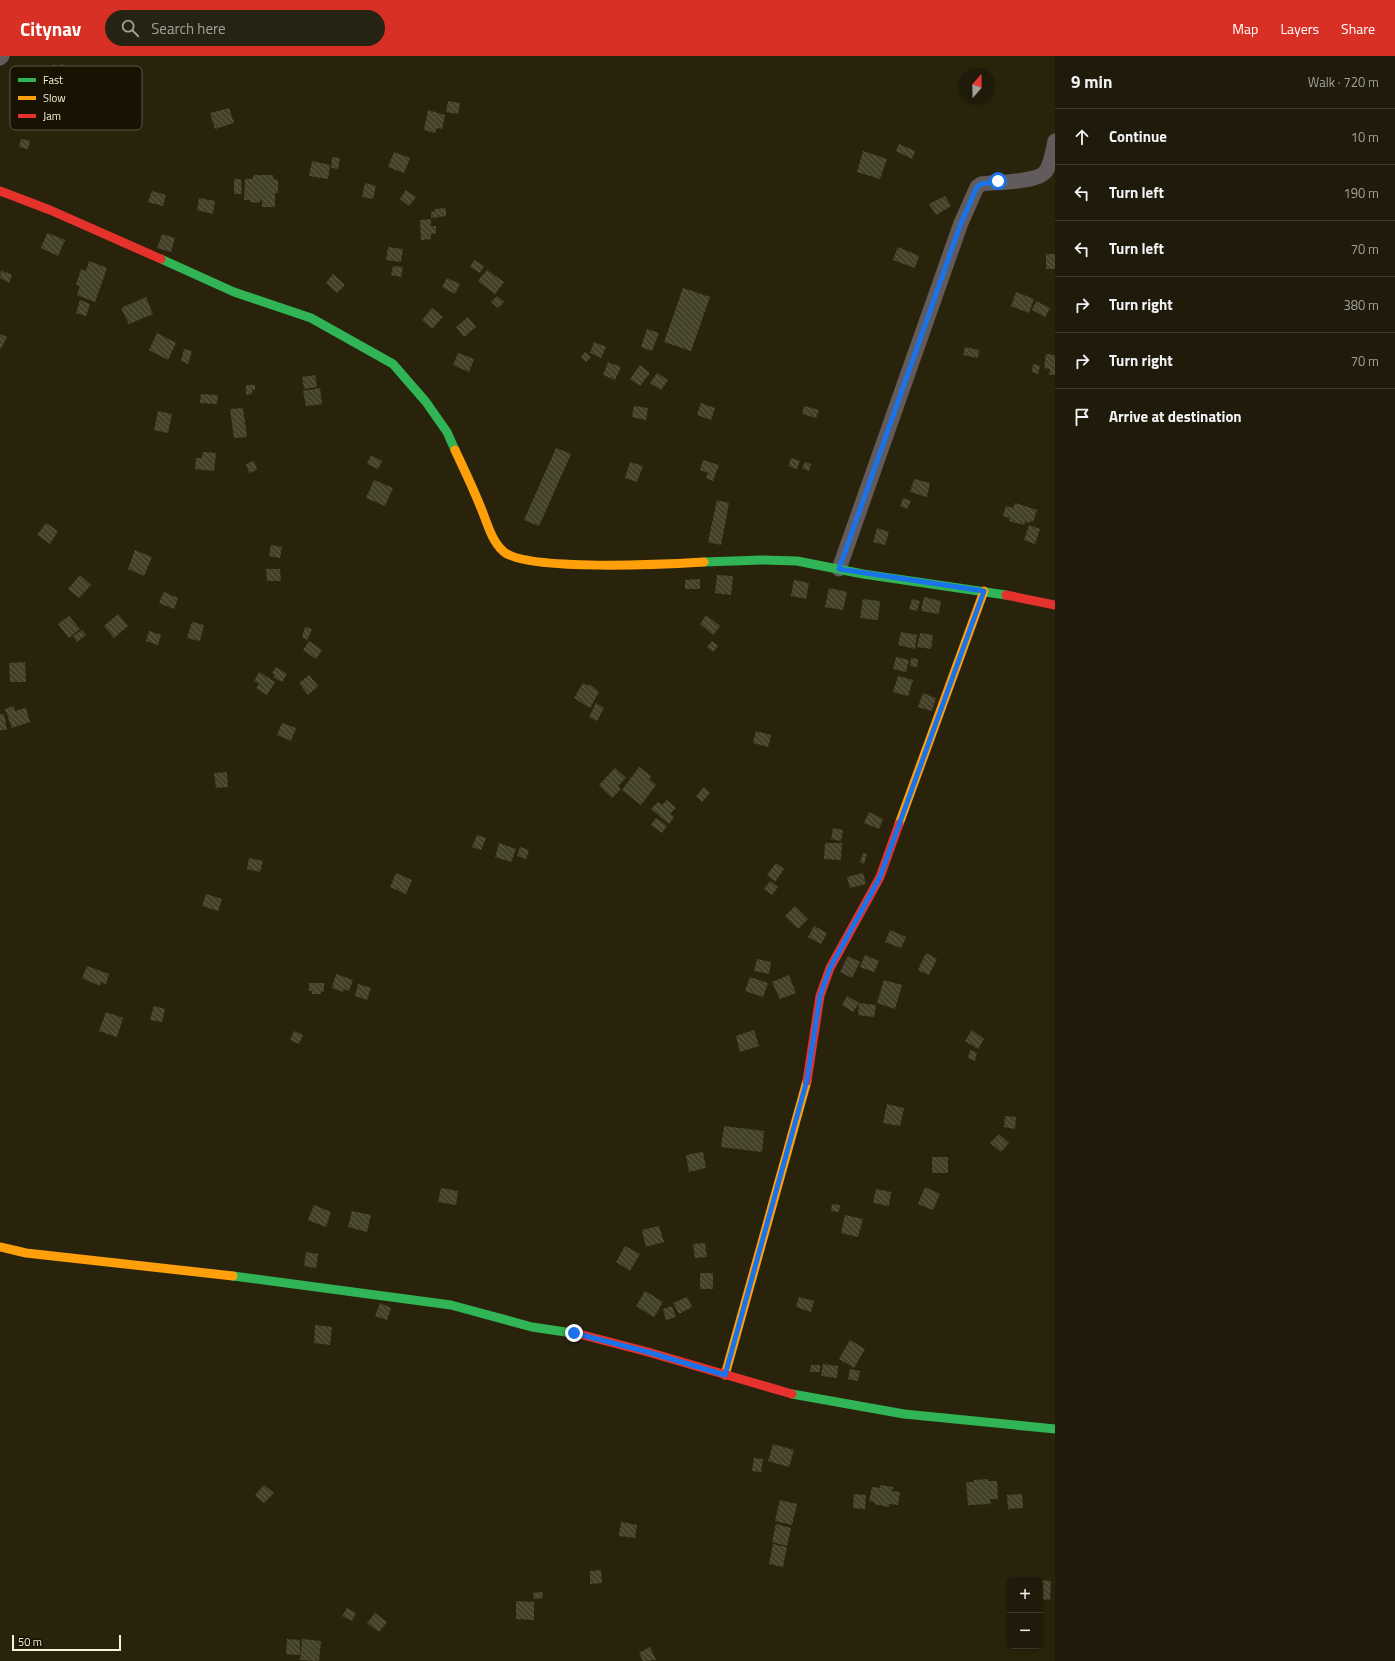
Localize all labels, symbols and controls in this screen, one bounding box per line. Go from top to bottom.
search box [105,10,385,46]
text: Citynav [20,14,81,43]
icon: search [119,17,141,39]
text: Search here [151,17,226,40]
text: Map [1232,18,1258,39]
text: Layers [1280,18,1319,39]
text: Share [1341,18,1375,39]
legend [10,66,142,130]
north arrow [959,68,995,104]
text: 9 min [1071,69,1112,95]
text: Fast [43,72,63,88]
text: Walk · 720 m [1308,72,1379,92]
text: Slow [43,90,66,106]
text: Jam [43,108,61,124]
text: Continue [1109,125,1167,148]
icon: ahead [1071,126,1093,148]
text: 10 m [1351,127,1379,147]
route start [989,172,1007,190]
text: Turn left [1109,181,1164,204]
icon: left [1071,182,1093,204]
text: 190 m [1343,183,1379,203]
text: Turn left [1109,237,1164,260]
icon: left [1071,238,1093,260]
text: 70 m [1351,239,1379,259]
text: Turn right [1109,293,1173,316]
icon: right [1071,294,1093,316]
text: 380 m [1343,295,1379,315]
text: Turn right [1109,349,1173,372]
icon: right [1071,350,1093,372]
text: 70 m [1351,351,1379,371]
text: Arrive at destination [1109,405,1242,428]
icon: arrive [1071,406,1093,428]
route end [565,1324,583,1342]
map controls [1007,1577,1043,1649]
button: + [1007,1577,1043,1613]
button: − [1007,1613,1043,1649]
scale bar [12,1633,121,1652]
text: 50 m [18,1634,42,1650]

